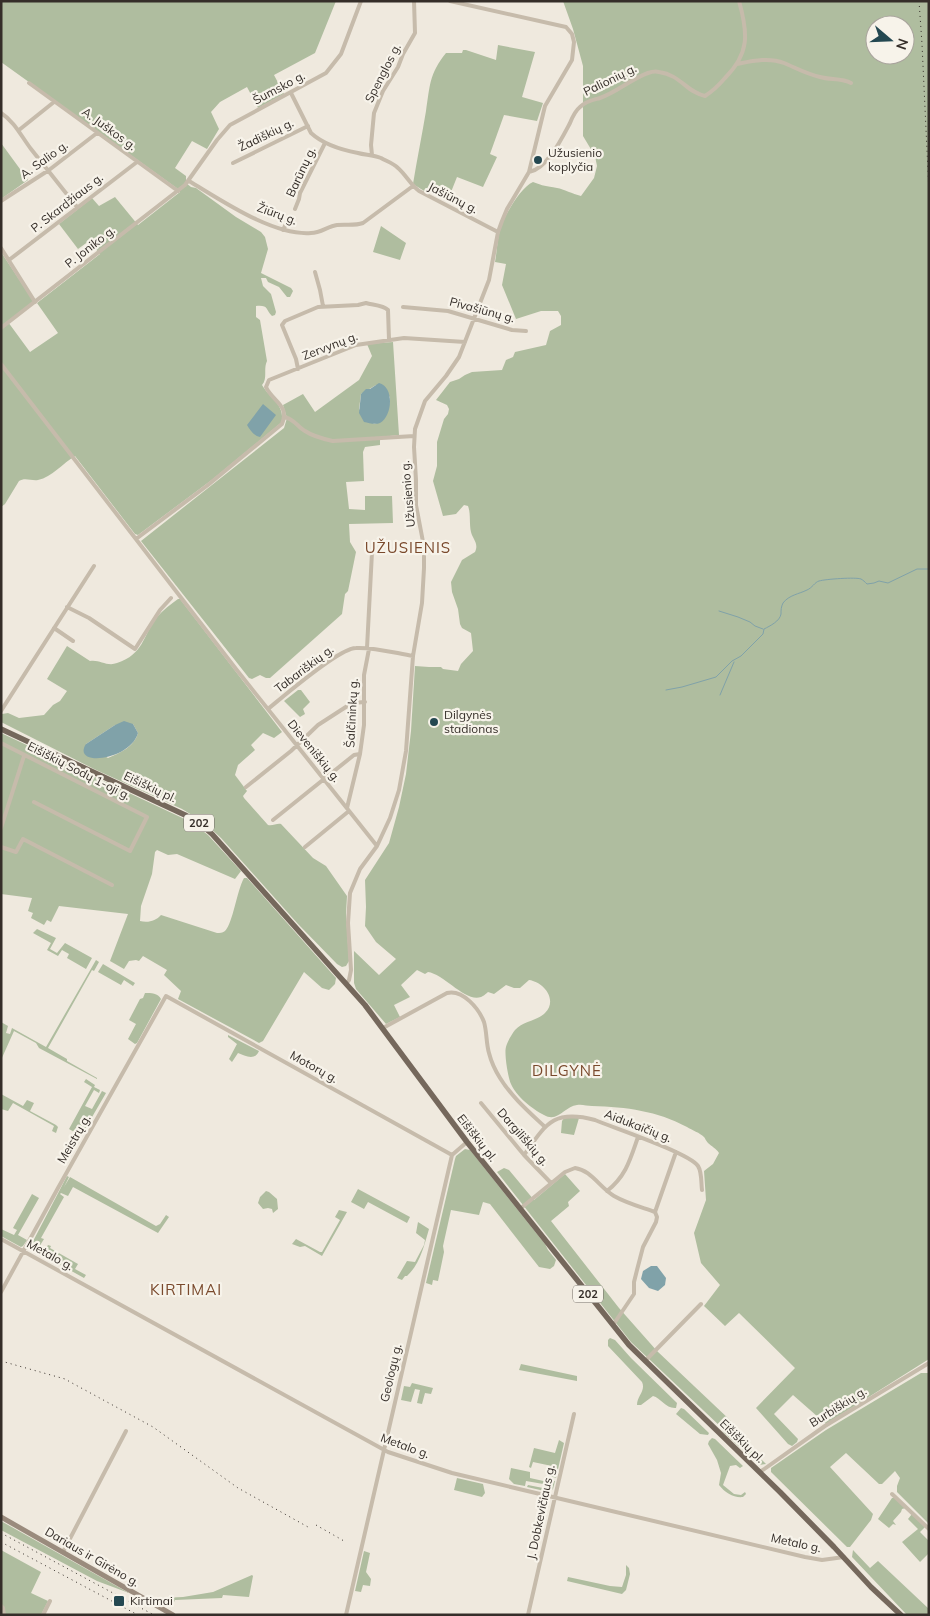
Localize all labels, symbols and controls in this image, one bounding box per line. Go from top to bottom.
north arrow [865,15,915,65]
text: N [892,36,913,52]
street label: Spenglos g. [361,41,404,105]
street label: Palionių g. [581,60,639,99]
street label: Šumsko g. [250,68,307,108]
street label: A. Juškos g. [79,104,139,153]
street label: Žadiškių g. [236,115,296,154]
street label: A. Salio g. [17,137,70,182]
street label: Barūnų g. [282,144,319,199]
place label: Užusienio koplyčia [548,145,602,174]
marker: Užusienio koplyčia [532,154,544,166]
street label: P. Skardžiaus g. [28,170,106,235]
street label: Jašiūnų g. [426,179,481,216]
street label: Žiūrų g. [255,199,299,228]
street label: P. Joniko g. [62,222,118,271]
street label: Pivašiūnų g. [448,294,516,325]
street label: Zervynų g. [300,328,360,363]
street label: Užusienio g. [397,460,418,528]
district label: UŽUSIENIS [365,538,451,557]
street label: Tabariškių g. [271,641,336,696]
street label: Šalčininkų g. [342,678,361,748]
place label: Dilgynės stadionas [444,707,498,736]
street label: Dieveniškių g. [285,716,344,785]
marker: Dilgynės stadionas [428,716,440,728]
street label: Eišiškių Sodų 1-oji g. [25,738,133,803]
street label: Eišiškių pl. [121,768,179,805]
road number: 202 [184,814,214,831]
street label: Motorų g. [288,1047,341,1086]
district label: DILGYNĖ [532,1061,602,1080]
street label: Dargiliškių g. [494,1105,552,1168]
street label: Aidukaičių g. [602,1106,674,1145]
street label: Eišiškių pl. [454,1111,501,1165]
street label: Meistrų g. [54,1112,94,1166]
street label: Metalo g. [24,1236,76,1273]
district label: KIRTIMAI [150,1280,222,1299]
road number: 202 [573,1286,603,1302]
street label: Geologų g. [377,1342,404,1403]
street label: Burbiškių g. [806,1383,869,1430]
street label: Eišiškių pl. [717,1416,768,1466]
street label: Metalo g. [379,1430,432,1461]
street label: J. Dobkevičiaus g. [523,1463,558,1561]
street label: Dariaus ir Girėno g. [42,1523,142,1590]
street label: Metalo g. [770,1530,823,1555]
place label: Kirtimai [130,1593,173,1608]
marker: Kirtimai [112,1594,126,1608]

